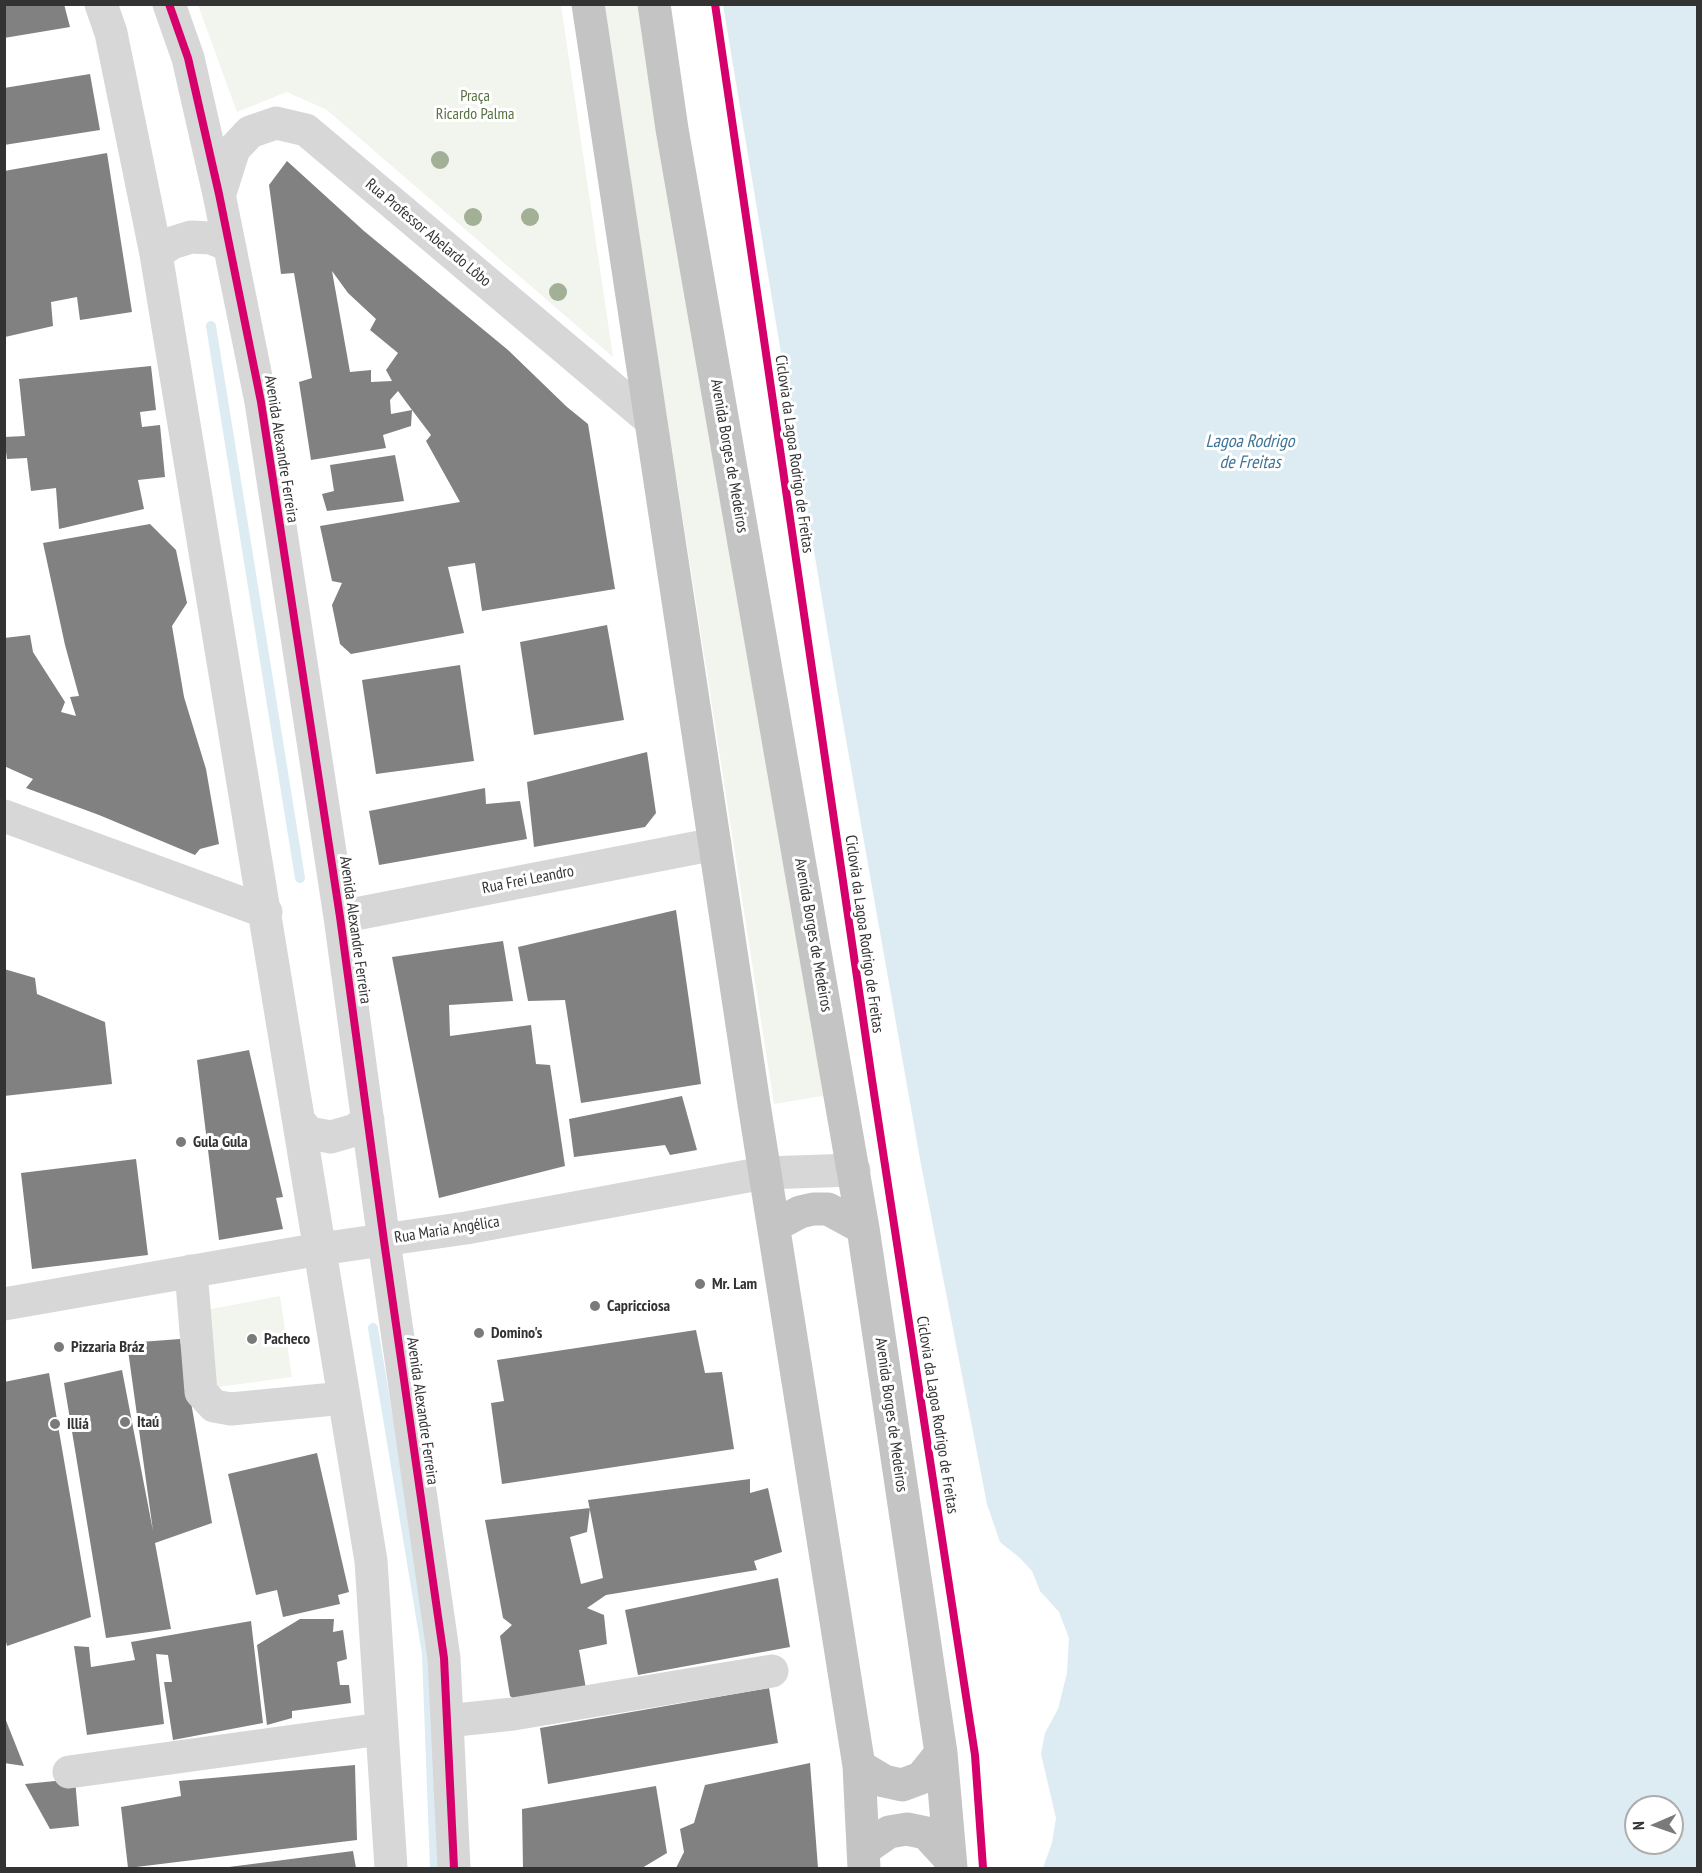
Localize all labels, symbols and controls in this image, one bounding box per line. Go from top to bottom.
park label: Praça Ricardo Palma [436,86,514,124]
street label: Rua Professor Abelardo Lôbo [361,175,495,291]
street label: Ciclovia da Lagoa Rodrigo de Freitas [771,354,817,554]
street label: Avenida Alexandre Ferreira [260,374,302,524]
street label: Avenida Borges de Medeiros [706,378,752,534]
water label: Lagoa Rodrigo de Freitas [1206,431,1294,474]
street label: Ciclovia da Lagoa Rodrigo de Freitas [841,834,887,1034]
street label: Avenida Alexandre Ferreira [335,855,375,1005]
street label: Avenida Borges de Medeiros [790,857,836,1013]
street label: Rua Frei Leandro [480,862,576,898]
place label: Gula Gula [193,1132,248,1152]
marker: Gula Gula [174,1135,188,1149]
street label: Rua Maria Angélica [393,1212,501,1248]
place label: Mr. Lam [712,1274,757,1294]
marker: Mr. Lam [693,1277,707,1291]
place label: Capricciosa [607,1296,670,1316]
marker: Capricciosa [588,1299,602,1313]
street label: Ciclovia da Lagoa Rodrigo de Freitas [912,1315,962,1515]
place label: Domino's [491,1323,542,1343]
marker: Domino's [472,1326,486,1340]
place label: Pacheco [264,1329,310,1349]
marker: Pacheco [245,1332,259,1346]
street label: Avenida Alexandre Ferreira [402,1336,442,1486]
place label: Pizzaria Bráz [71,1337,144,1357]
street label: Avenida Borges de Medeiros [871,1337,911,1493]
marker: Pizzaria Bráz [52,1340,66,1354]
place label: Itaú [137,1412,159,1432]
place label: Illiá [67,1414,89,1434]
marker: Itaú [118,1415,132,1429]
marker: Illiá [48,1417,62,1431]
north arrow [1624,1795,1684,1855]
text: N [1628,1821,1648,1830]

